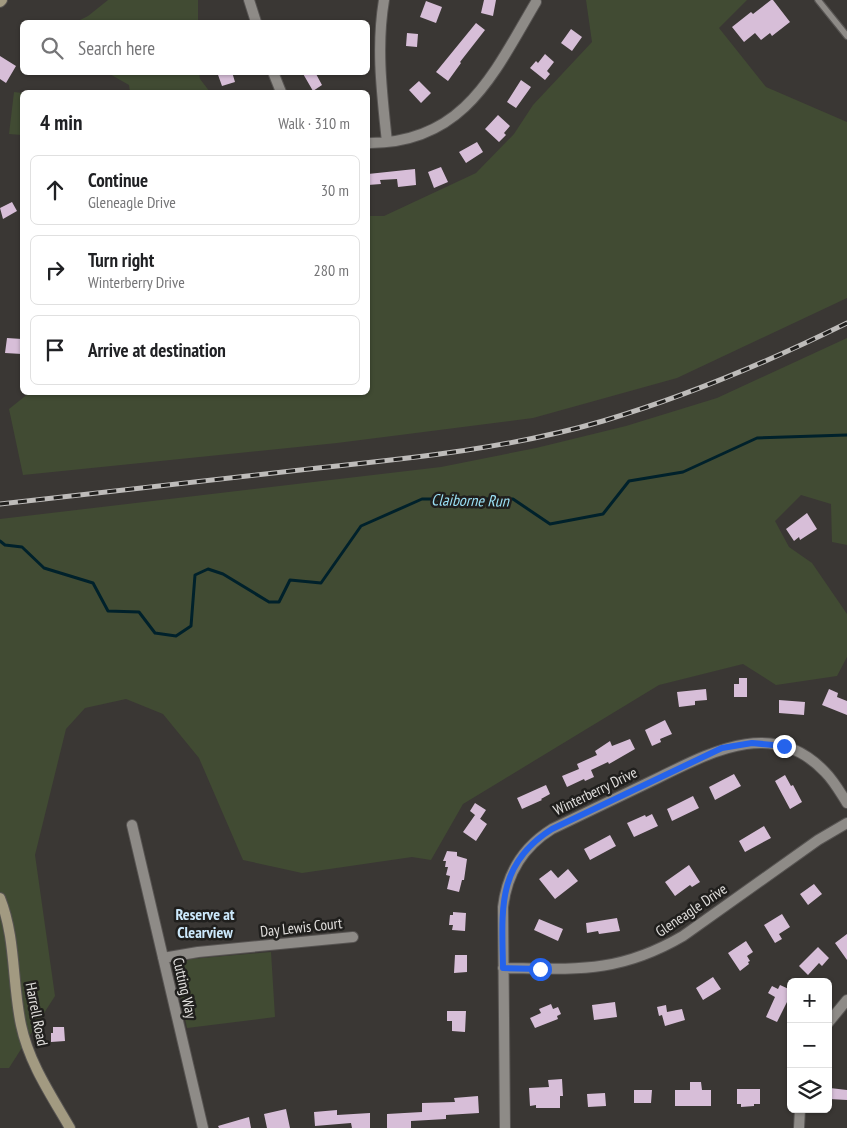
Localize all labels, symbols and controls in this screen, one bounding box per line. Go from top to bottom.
search box [20,20,370,75]
icon: search [38,34,66,62]
text: Search here [78,36,155,60]
text: 4 min [40,109,82,136]
text: Walk · 310 m [278,113,350,133]
text: Continue [88,168,148,192]
icon: ahead [41,176,69,204]
text: 30 m [321,180,349,200]
text: Gleneagle Drive [88,192,176,212]
text: Turn right [88,248,154,272]
icon: right [41,256,69,284]
text: 280 m [314,260,349,280]
text: Winterberry Drive [88,272,185,292]
icon: arrive [41,336,69,364]
text: Arrive at destination [88,338,226,362]
water label: Claiborne Run [431,489,510,511]
route end [773,735,796,758]
street label: Winterberry Drive [550,763,640,819]
street label: Gleneagle Drive [652,879,730,941]
district label: Reserve at Clearview [175,904,235,942]
street label: Day Lewis Court [259,913,343,941]
street label: Cutting Way [169,956,201,1021]
route start [529,958,552,981]
map controls [787,978,832,1113]
button: + [787,978,832,1023]
street label: Harrell Road [22,981,52,1047]
button: − [787,1023,832,1068]
button: layers [787,1068,832,1113]

